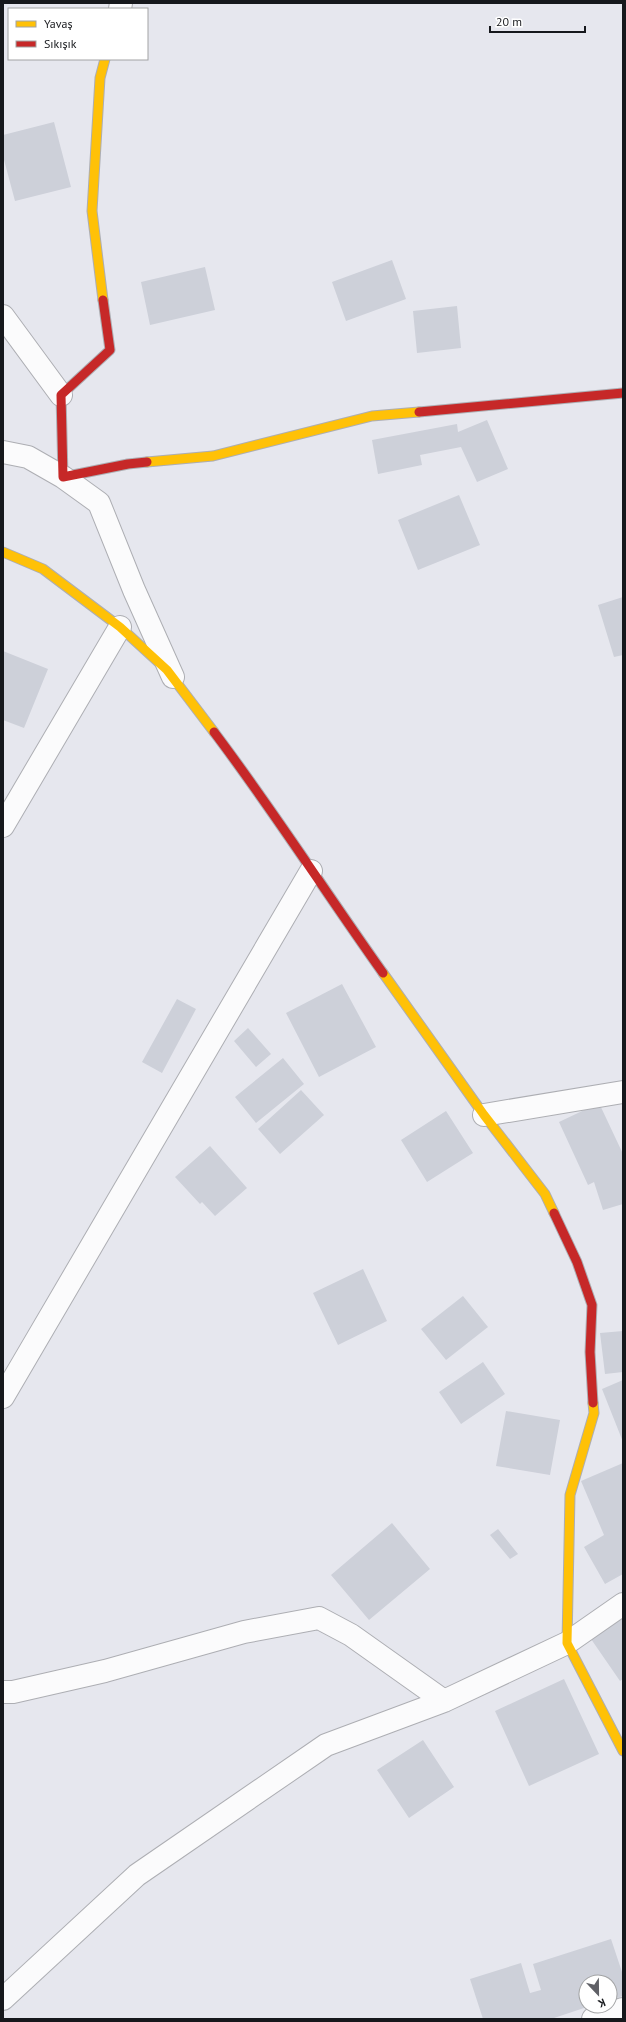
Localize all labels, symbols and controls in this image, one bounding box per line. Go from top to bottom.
legend [8,8,148,60]
scale bar [490,8,585,34]
text: 20 m [496,14,522,29]
text: Yavaş [44,16,73,31]
text: Sıkışık [44,36,77,51]
north arrow [578,1974,618,2014]
text: K [596,1996,608,2011]

